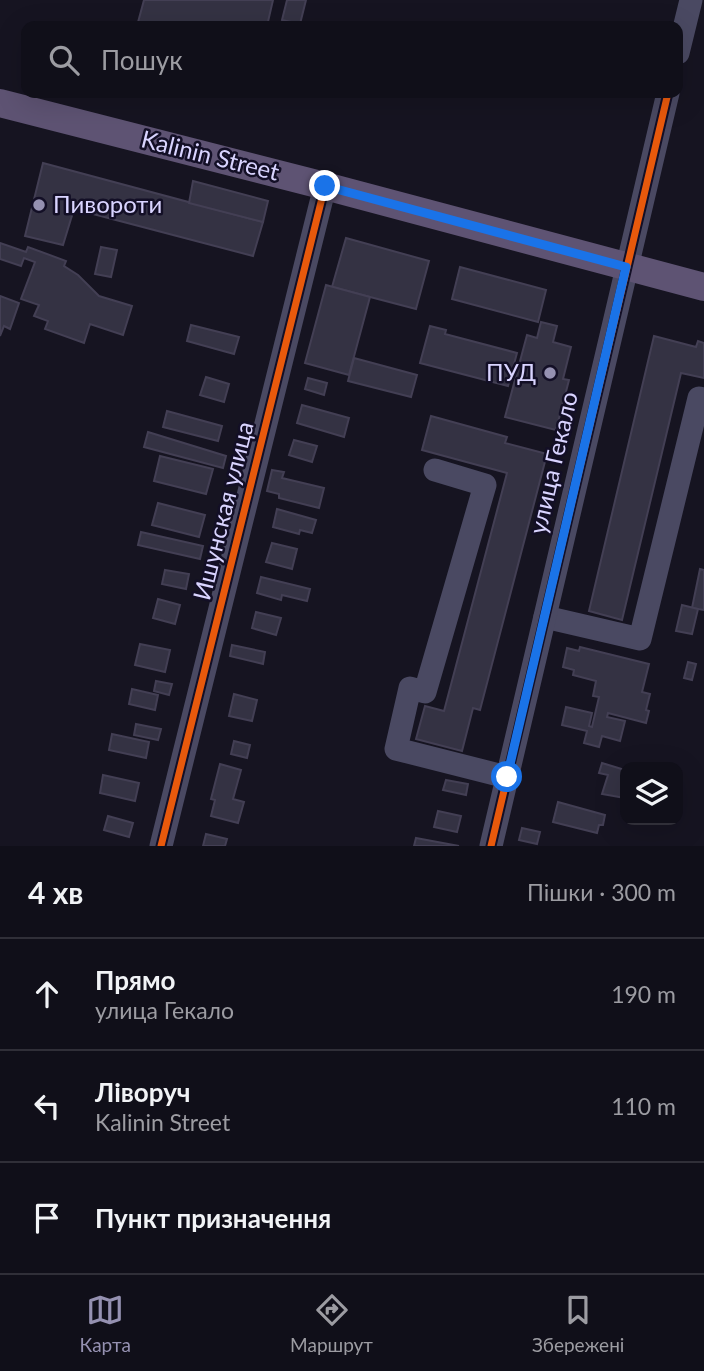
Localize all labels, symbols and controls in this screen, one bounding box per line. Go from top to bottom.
search box [21,21,683,98]
icon: search [45,41,83,79]
text: Пошук [101,44,183,76]
street label: Kalinin Street [138,123,283,186]
route end [309,170,340,201]
place label: Пивороти [53,189,162,218]
marker: Пивороти [31,197,47,213]
place label: ПУД [486,357,536,386]
marker: ПУД [542,365,558,381]
street label: улица Гекало [522,389,583,537]
street label: Ишунская улица [186,418,259,603]
route start [491,761,522,792]
map controls [620,762,683,825]
button: layers [620,762,683,825]
text: 4 хв [28,874,83,910]
text: Пішки · 300 m [527,878,676,906]
text: Прямо [95,964,176,996]
icon: ahead [28,975,66,1013]
text: 190 m [611,980,676,1008]
text: улица Гекало [95,996,234,1024]
text: Ліворуч [95,1076,191,1108]
icon: left [28,1087,66,1125]
text: 110 m [611,1092,676,1120]
text: Kalinin Street [95,1108,230,1136]
icon: arrive [28,1199,66,1237]
text: Пункт призначення [95,1202,331,1234]
tab: Карта [80,1291,131,1356]
tab: Маршрут [290,1291,373,1356]
tab: Збережені [532,1291,624,1356]

